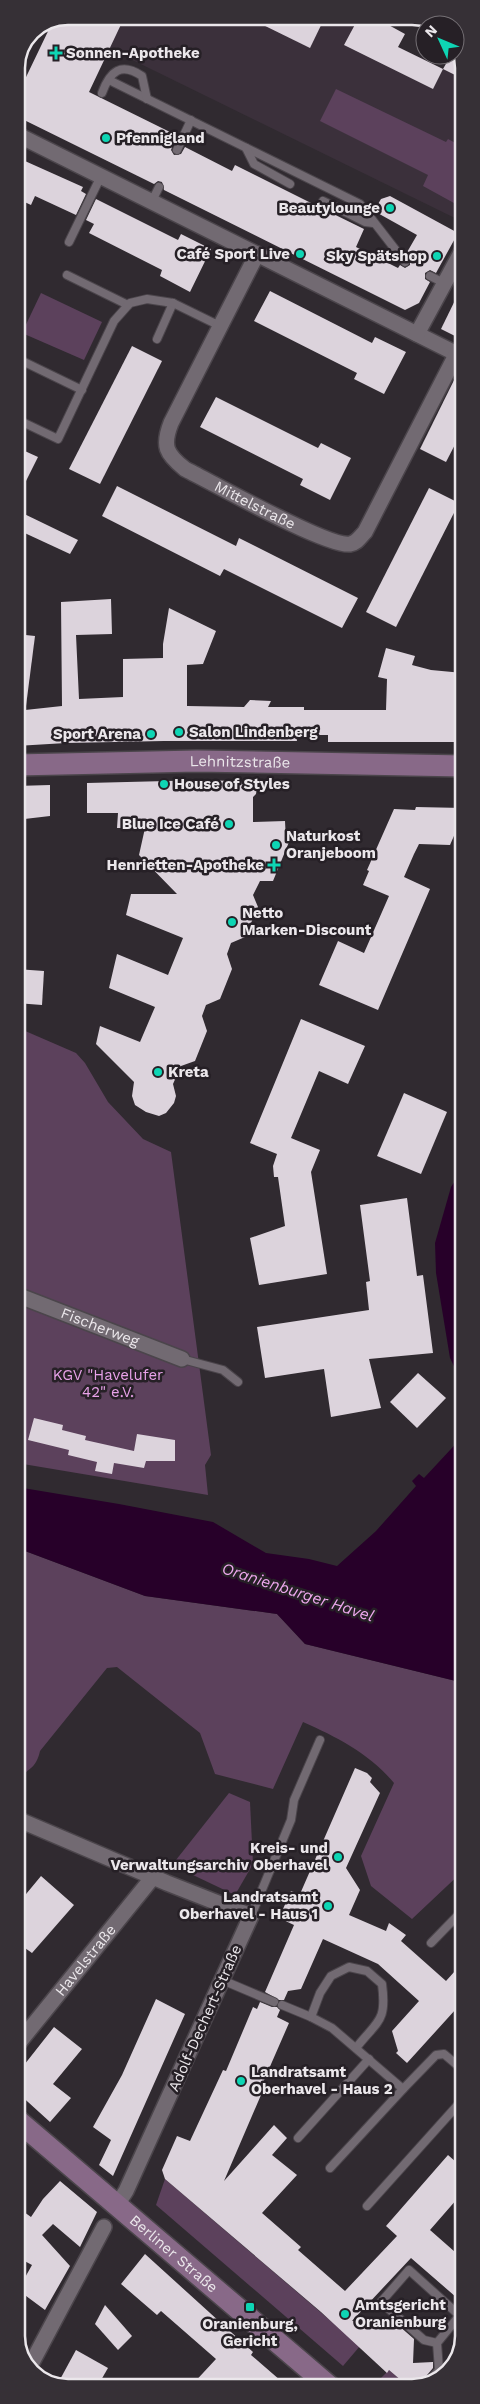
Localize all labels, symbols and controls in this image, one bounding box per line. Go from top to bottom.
north arrow [415,15,465,65]
text: N [421,22,440,40]
place label: Sonnen-Apotheke [66,44,200,62]
marker: Sonnen-Apotheke [50,47,62,59]
place label: Pfennigland [116,129,205,147]
marker: Pfennigland [100,132,112,144]
place label: Beautylounge [279,199,380,217]
marker: Beautylounge [384,202,396,214]
place label: Café Sport Live [177,245,290,263]
place label: Sky Spätshop [326,247,427,265]
marker: Café Sport Live [294,248,306,260]
marker: Sky Spätshop [431,250,443,262]
street label: Mittelstraße [211,477,298,533]
place label: Salon Lindenberg [189,723,318,741]
place label: Sport Arena [53,725,141,743]
marker: Salon Lindenberg [173,726,185,738]
marker: Sport Arena [145,728,157,740]
street label: Lehnitzstraße [189,752,291,772]
place label: House of Styles [174,775,290,793]
marker: House of Styles [158,778,170,790]
place label: Blue Ice Café [122,815,219,833]
marker: Blue Ice Café [223,818,235,830]
place label: Naturkost Oranjeboom [286,827,376,862]
marker: Naturkost Oranjeboom [270,839,282,851]
place label: Henrietten-Apotheke [107,856,264,874]
marker: Henrietten-Apotheke [268,859,280,871]
place label: Netto Marken-Discount [242,904,372,939]
marker: Netto Marken-Discount [226,916,238,928]
place label: Kreta [168,1063,209,1081]
marker: Kreta [152,1066,164,1078]
street label: Fischerweg [58,1304,142,1350]
park label: KGV "Havelufer 42" e.V. [53,1366,163,1401]
water label: Oranienburger Havel [220,1558,377,1626]
place label: Kreis- und Verwaltungsarchiv Oberhavel [111,1839,328,1874]
marker: Kreis- und Verwaltungsarchiv Oberhavel [332,1851,344,1863]
place label: Landratsamt Oberhavel - Haus 1 [179,1888,318,1923]
marker: Landratsamt Oberhavel - Haus 1 [322,1900,334,1912]
street label: Havelstraße [51,1921,120,2000]
street label: Adolf-Dechert-Straße [165,1942,245,2094]
place label: Landratsamt Oberhavel - Haus 2 [251,2063,393,2098]
marker: Landratsamt Oberhavel - Haus 2 [235,2075,247,2087]
street label: Berliner Straße [126,2211,222,2296]
place label: Amtsgericht Oranienburg [355,2296,447,2331]
marker: Oranienburg, Gericht [244,2301,256,2313]
marker: Amtsgericht Oranienburg [339,2308,351,2320]
place label: Oranienburg, Gericht [202,2315,298,2350]

